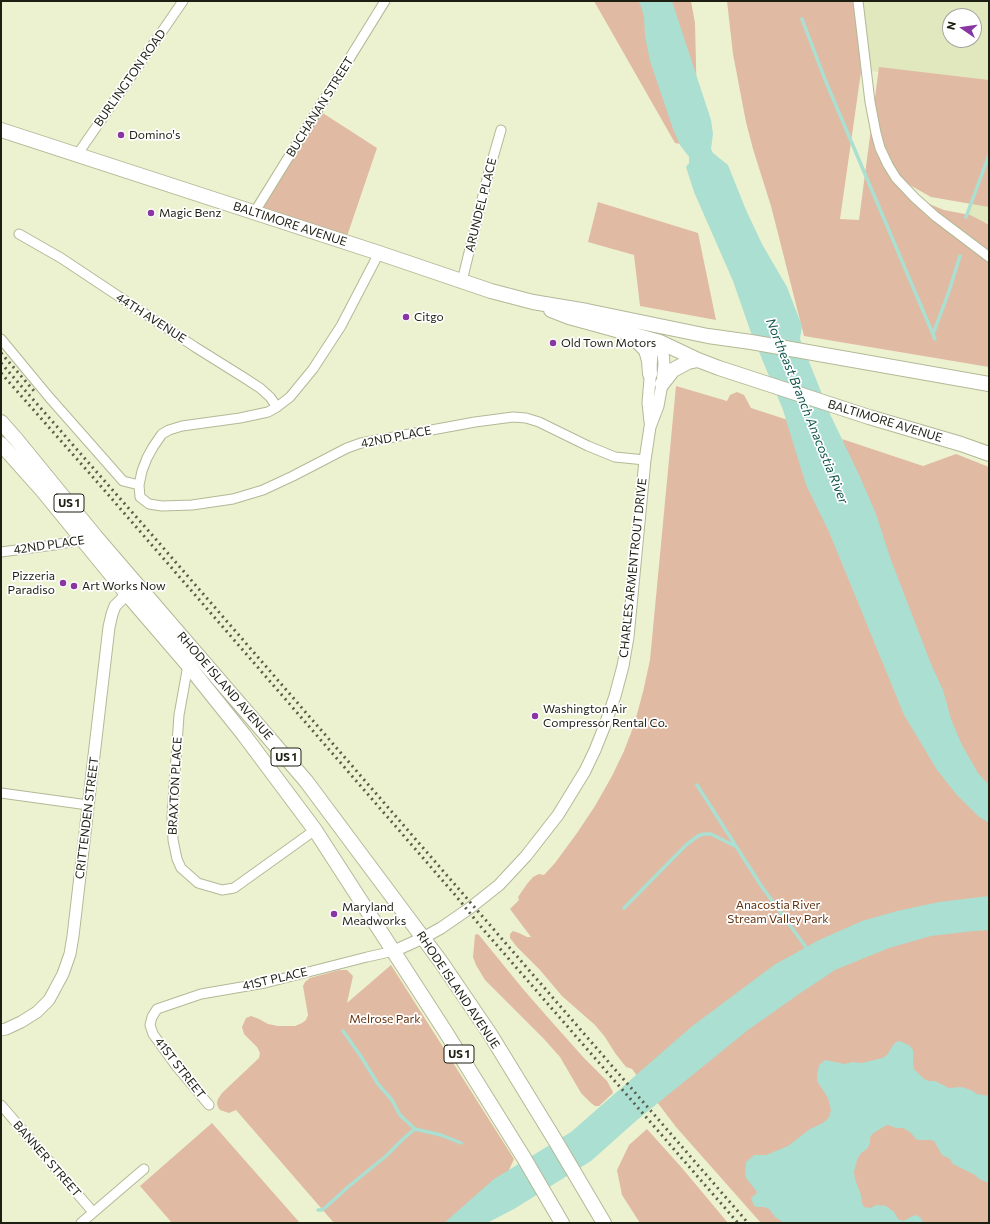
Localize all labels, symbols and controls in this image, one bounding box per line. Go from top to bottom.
north arrow [942,8,982,48]
text: N [944,20,958,31]
street label: BURLINGTON ROAD [91,27,169,129]
street label: BUCHANAN STREET [283,54,357,160]
place label: Domino's [129,128,180,142]
marker: Domino's [116,130,126,140]
street label: ARUNDEL PLACE [462,156,500,254]
street label: BALTIMORE AVENUE [231,199,349,249]
place label: Magic Benz [159,206,221,220]
marker: Magic Benz [146,208,156,218]
street label: 44TH AVENUE [113,290,189,346]
place label: Citgo [414,310,444,324]
marker: Citgo [401,312,411,322]
water label: Northeast Branch Anacostia River [763,316,851,506]
place label: Old Town Motors [561,336,656,350]
marker: Old Town Motors [548,338,558,348]
street label: BALTIMORE AVENUE [826,397,944,445]
street label: 42ND PLACE [360,423,432,451]
street label: CHARLES ARMENTROUT DRIVE [616,477,650,659]
road number: US 1 [54,494,84,512]
street label: 42ND PLACE [13,533,85,557]
place label: Pizzeria Paradiso [8,569,55,597]
marker: Pizzeria Paradiso [58,578,68,588]
place label: Art Works Now [82,579,166,593]
marker: Art Works Now [69,581,79,591]
street label: RHODE ISLAND AVENUE [174,629,276,743]
place label: Washington Air Compressor Rental Co. [543,702,667,730]
marker: Washington Air Compressor Rental Co. [530,711,540,721]
street label: BRAXTON PLACE [165,737,185,835]
road number: US 1 [271,748,301,766]
street label: CRITTENDEN STREET [72,756,102,880]
park label: Anacostia River Stream Valley Park [727,898,829,926]
place label: Maryland Meadworks [342,900,406,928]
marker: Maryland Meadworks [329,909,339,919]
street label: RHODE ISLAND AVENUE [413,929,503,1051]
street label: 41ST PLACE [241,965,309,993]
park label: Melrose Park [349,1012,421,1026]
street label: 41ST STREET [152,1035,208,1101]
road number: US 1 [444,1045,474,1063]
street label: BANNER STREET [10,1118,84,1200]

